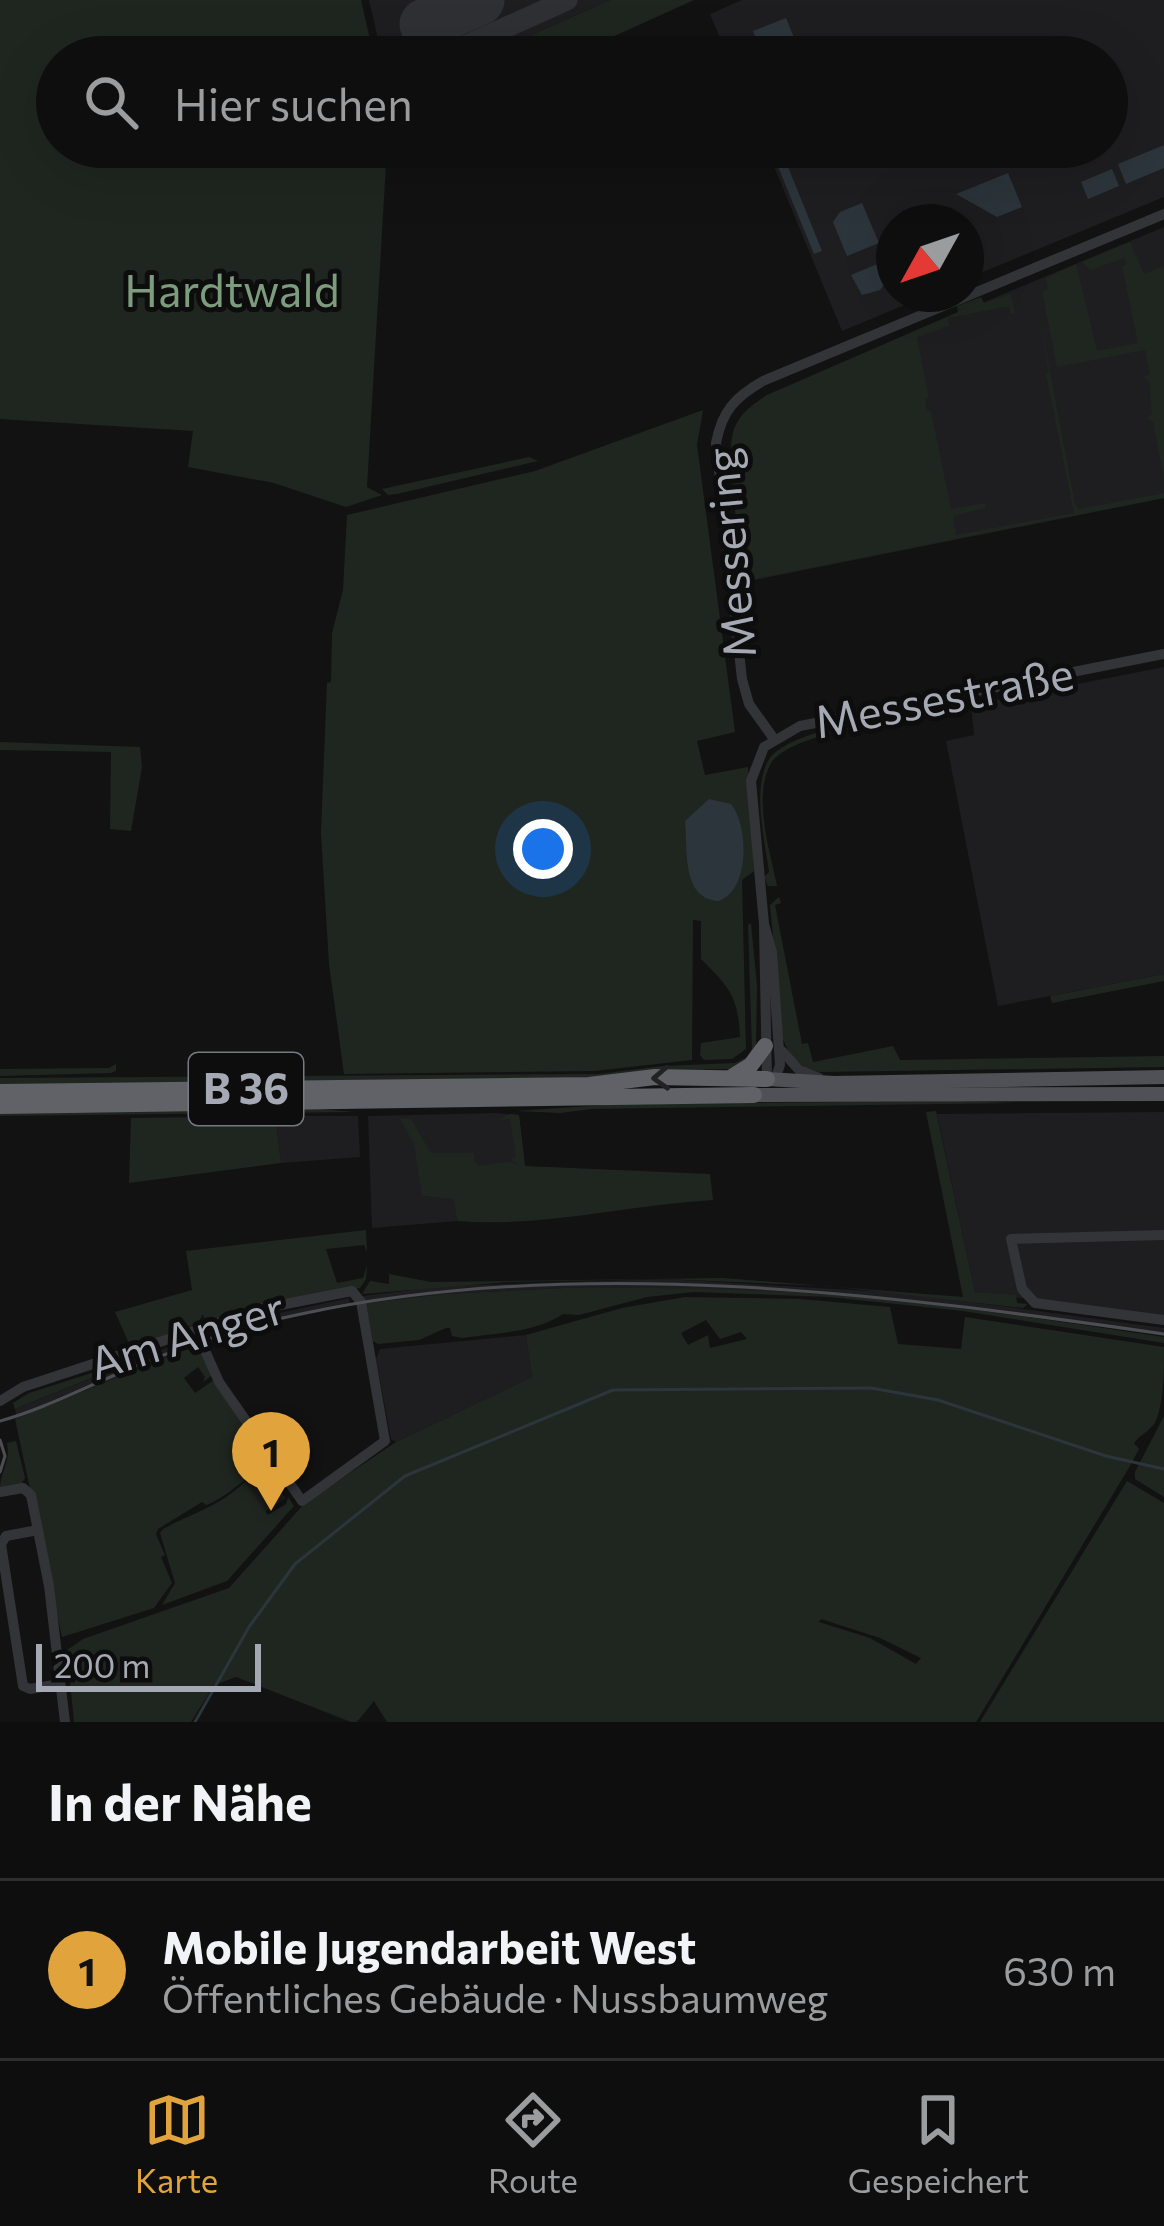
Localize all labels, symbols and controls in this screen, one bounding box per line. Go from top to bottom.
search box [36,36,1128,168]
icon: search [78,69,144,135]
text: Hier suchen [174,75,413,130]
north arrow [876,204,984,312]
park label: Hardtwald [124,261,340,316]
street label: Messering [692,446,765,661]
street label: Messestraße [810,644,1077,748]
your location [513,819,573,879]
road number: B 36 [189,1053,303,1125]
one-way arrow [651,1065,669,1091]
street label: Am Anger [82,1278,291,1389]
pin: 1 [232,1412,310,1511]
scale bar [36,1638,261,1691]
text: 200 m [54,1644,150,1685]
text: In der Nähe [48,1769,312,1832]
text: Mobile Jugendarbeit West [162,1918,696,1973]
text: 1 [78,1946,96,1994]
text: 630 m [1003,1946,1116,1994]
text: Öffentliches Gebäude · Nussbaumweg [162,1973,828,2021]
tab: Karte [135,2087,218,2200]
tab: Route [488,2087,578,2200]
tab: Gespeichert [848,2087,1029,2200]

